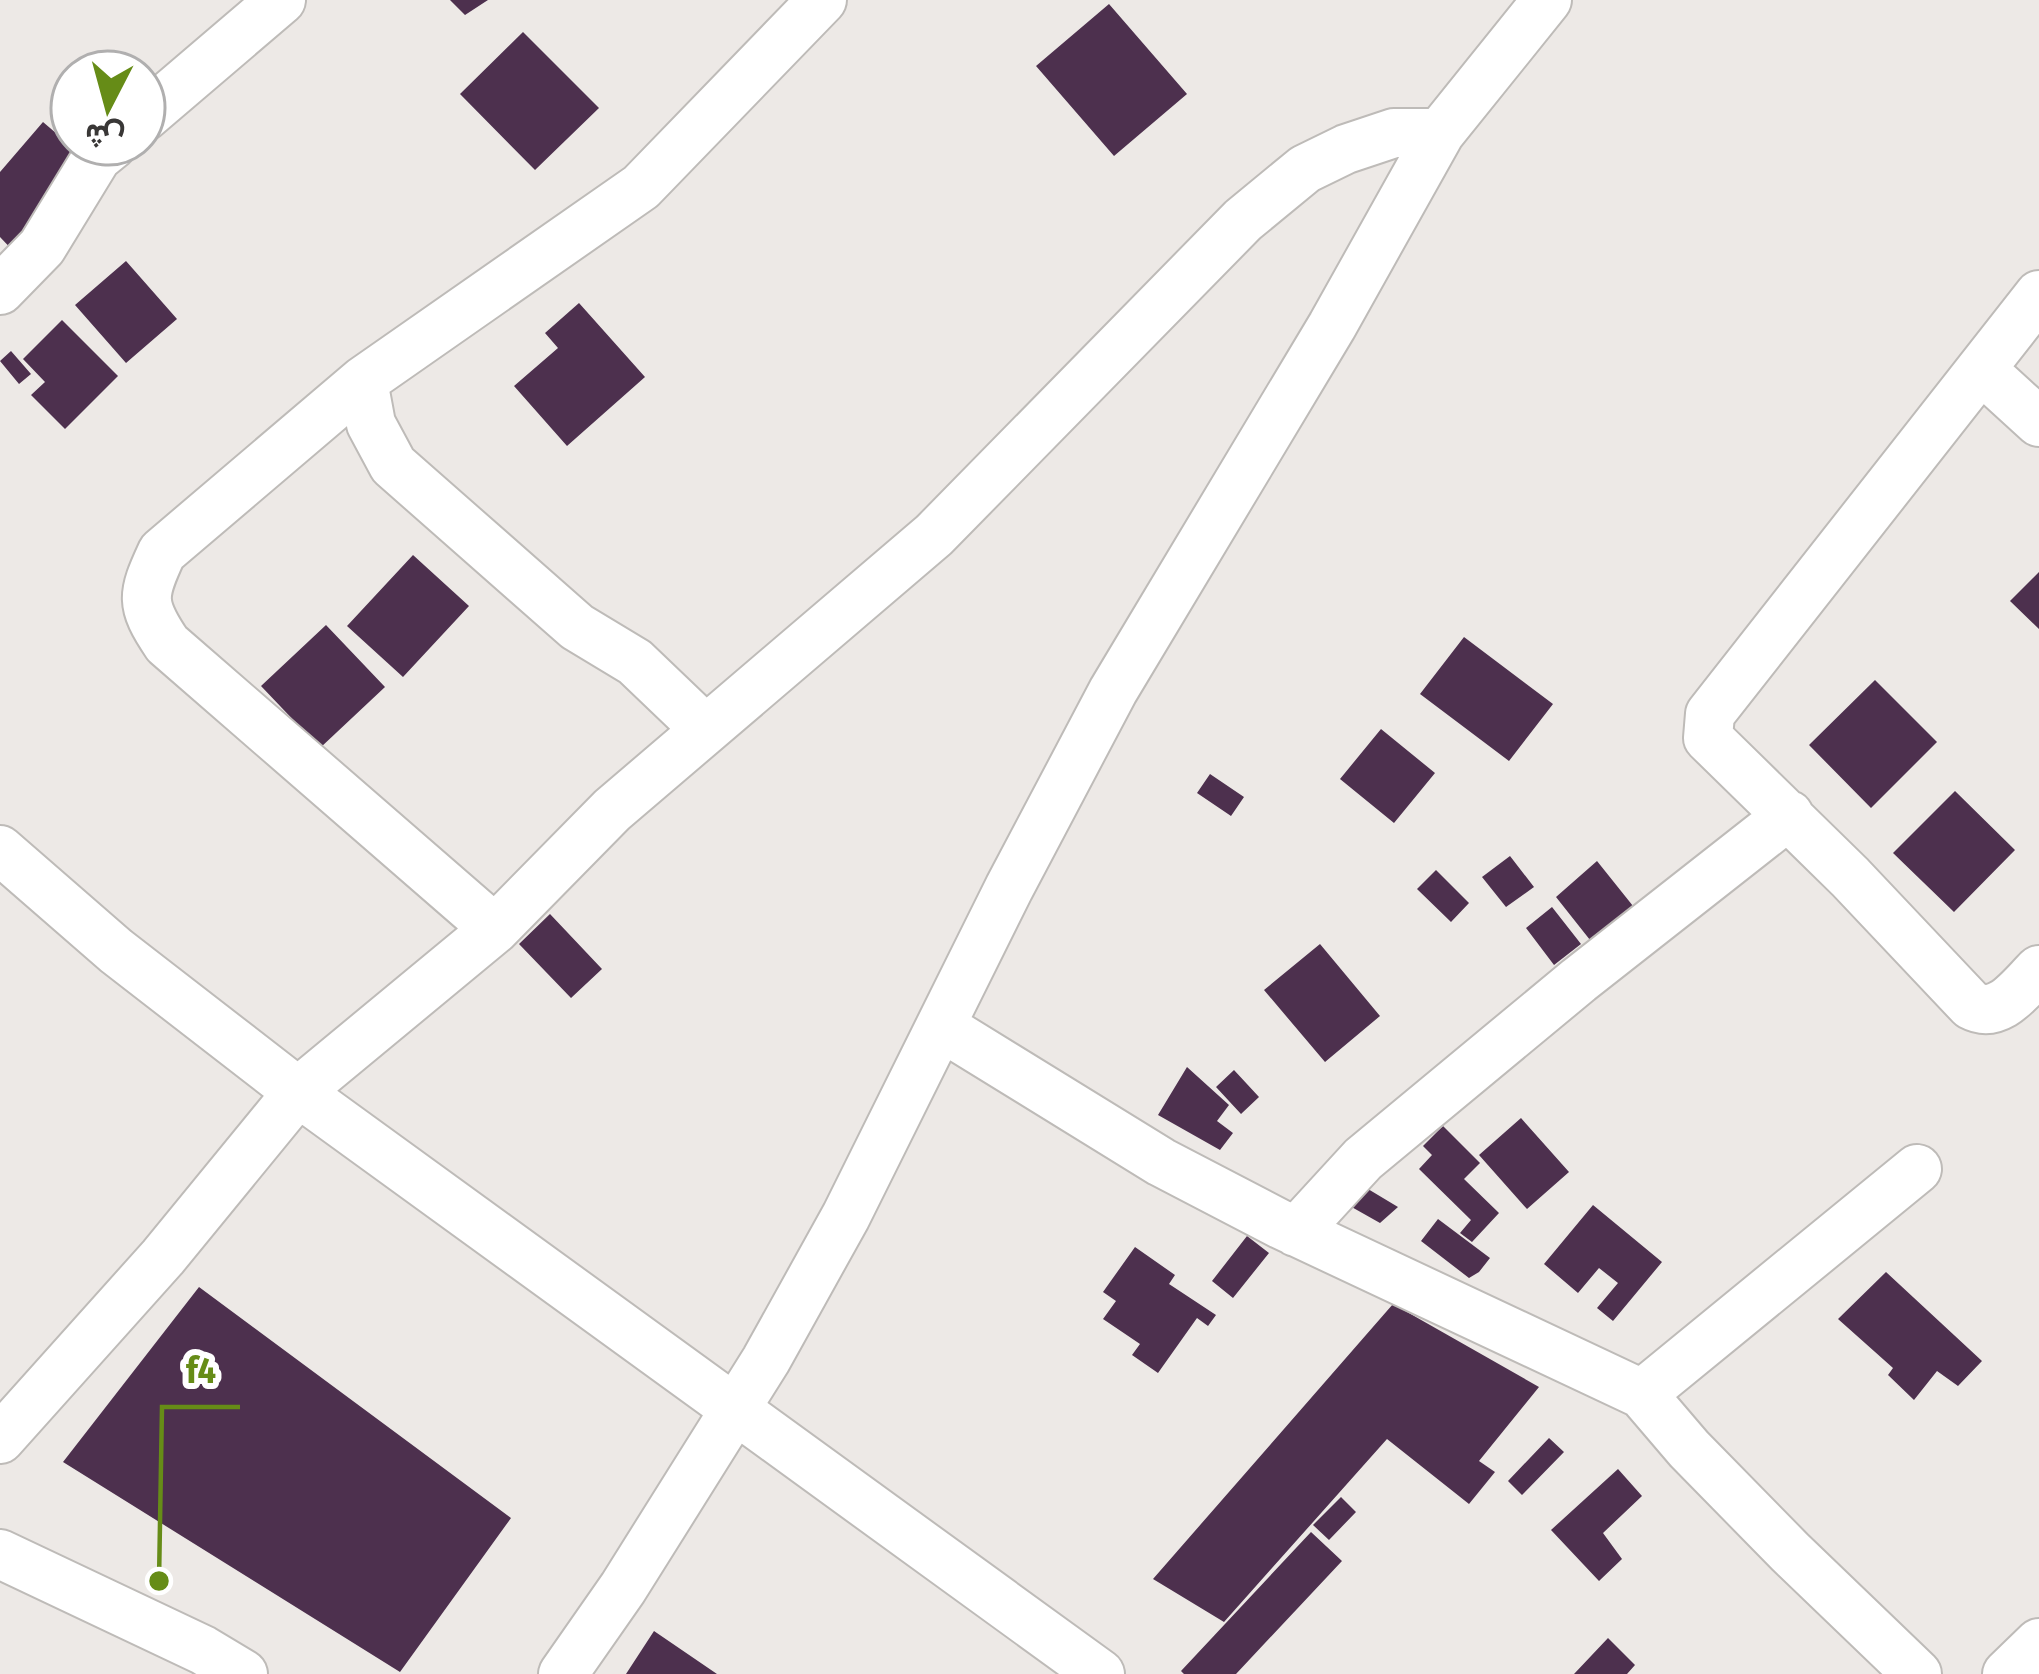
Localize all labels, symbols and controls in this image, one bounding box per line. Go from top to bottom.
north arrow [48,48,168,168]
text: ش [83,115,127,159]
callout: f4 [162,1335,240,1407]
text: f4 [186,1349,216,1393]

